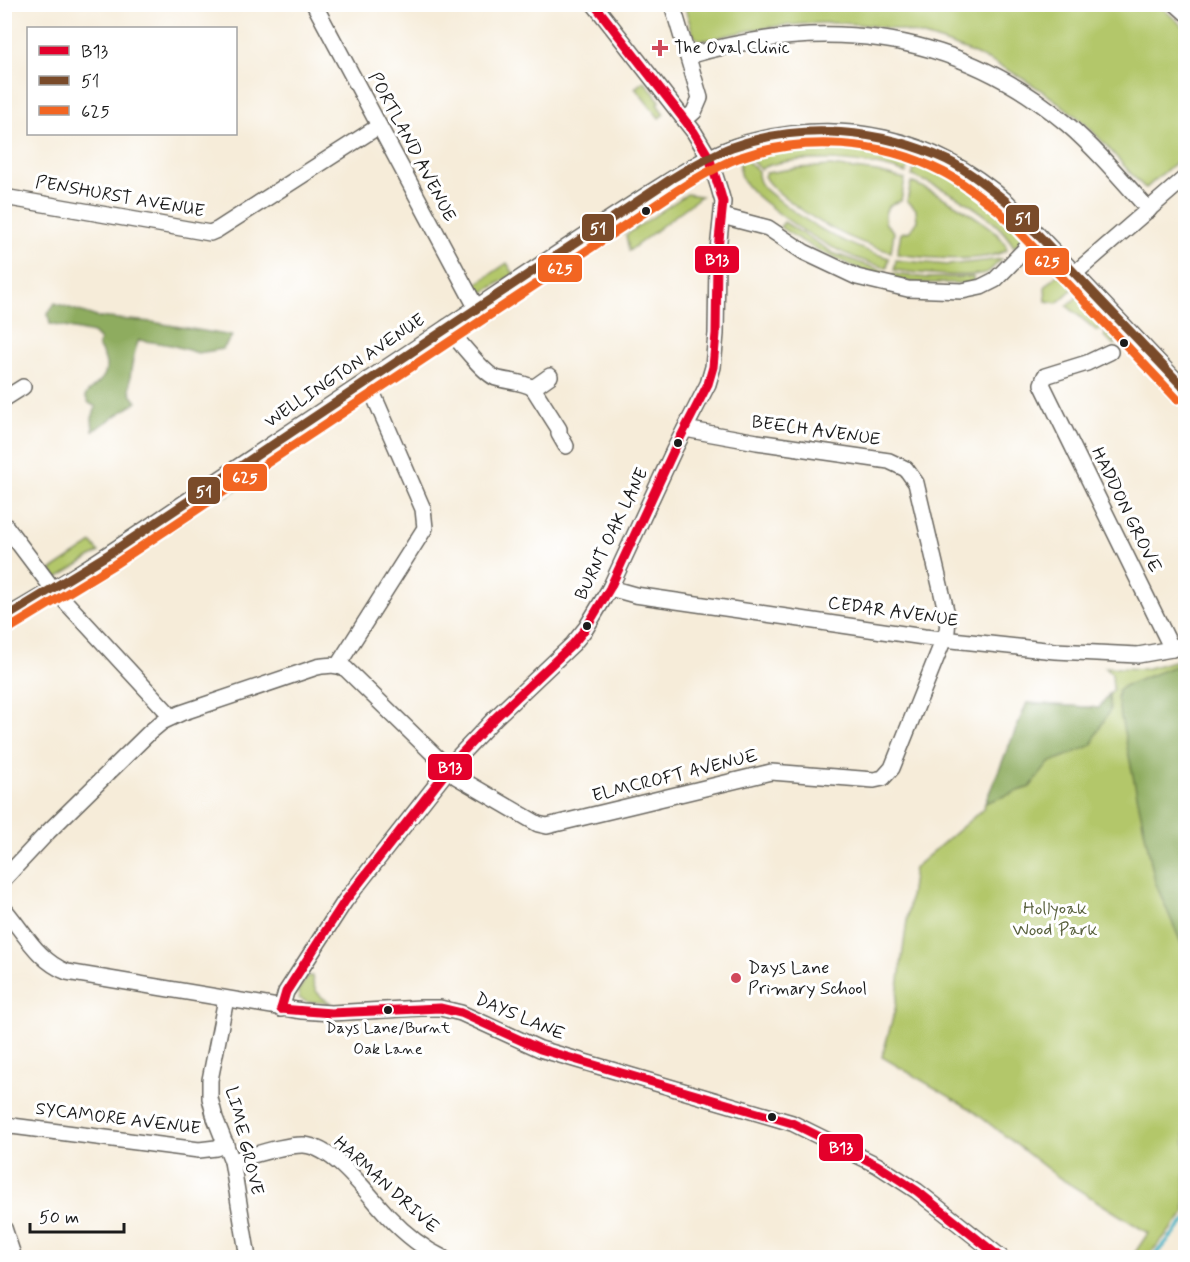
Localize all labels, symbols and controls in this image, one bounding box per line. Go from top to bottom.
legend [27,27,237,135]
place label: The Oval Clinic [674,36,790,60]
marker: The Oval Clinic [651,39,669,57]
text: B13 [81,40,108,64]
street label: PORTLAND AVENUE [362,68,462,226]
text: 51 [81,70,100,94]
text: 625 [81,100,110,124]
street label: PENSHURST AVENUE [34,170,206,224]
line badge: 51 [1005,204,1040,233]
unlabelled marker [640,205,652,217]
text: 51 [1015,209,1031,230]
line badge: 51 [581,213,615,242]
text: 51 [590,219,606,240]
line badge: B13 [694,245,740,274]
line badge: 625 [1024,247,1070,276]
text: B13 [705,250,729,271]
text: 625 [1034,252,1060,273]
line badge: 625 [537,254,583,283]
text: 625 [547,259,573,280]
street label: WELLINGTON AVENUE [260,308,430,434]
unlabelled marker [1118,337,1130,349]
street label: BEECH AVENUE [750,410,882,452]
unlabelled marker [672,437,684,449]
street label: HADDON GROVE [1085,443,1167,577]
line badge: 625 [222,463,268,492]
street label: BURNT OAK LANE [570,464,654,604]
text: 625 [232,468,258,489]
line badge: 51 [187,476,221,505]
text: 51 [196,482,212,503]
street label: CEDAR AVENUE [826,591,960,633]
unlabelled marker [581,620,593,632]
street label: ELMCROFT AVENUE [590,744,760,808]
line badge: B13 [427,753,473,781]
text: B13 [438,758,462,779]
park label: Hollyoak Wood Park [1012,897,1098,942]
place label: Days Lane Primary School [748,956,867,1001]
marker: Days Lane Primary School [729,971,743,985]
street label: DAYS LANE [472,987,569,1047]
marker: Days Lane/Burnt Oak Lane [382,1004,394,1016]
place label: Days Lane/Burnt Oak Lane [326,1018,451,1060]
street label: LIME GROVE [219,1084,269,1198]
street label: SYCAMORE AVENUE [34,1097,202,1141]
unlabelled marker [766,1111,778,1123]
street label: HARMAN DRIVE [328,1131,444,1239]
line badge: B13 [818,1133,864,1162]
text: B13 [829,1138,853,1159]
scale bar [30,1196,124,1234]
text: 50 m [39,1206,79,1230]

